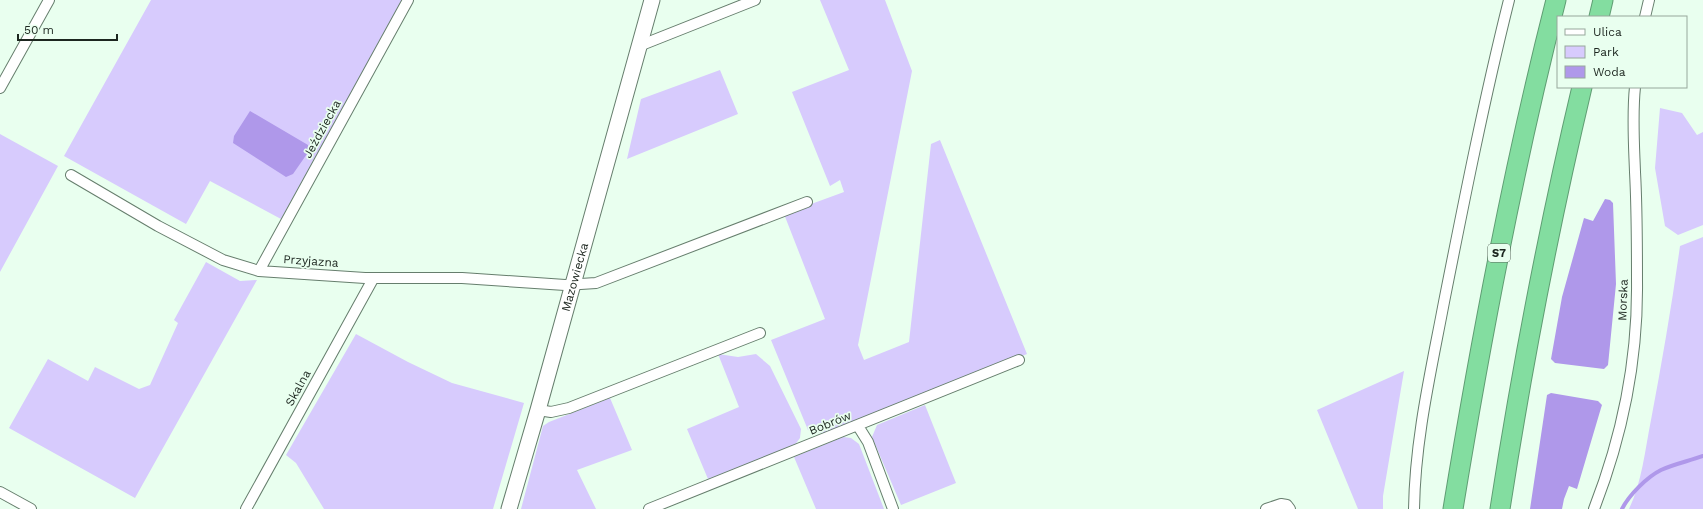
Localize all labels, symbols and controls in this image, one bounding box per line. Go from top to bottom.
scale bar [18,16,117,42]
legend [1557,16,1687,88]
text: 50 m [24,23,54,37]
text: Ulica [1593,25,1622,39]
text: Park [1593,45,1619,59]
text: Woda [1593,65,1626,79]
street label: Jeździecka [300,97,344,160]
street label: Mazowiecka [559,241,591,313]
road number: S7 [1488,244,1510,262]
street label: Przyjazna [283,252,339,270]
street label: Morska [1615,279,1631,321]
street label: Skalna [282,367,314,408]
street label: Bobrów [807,408,853,438]

